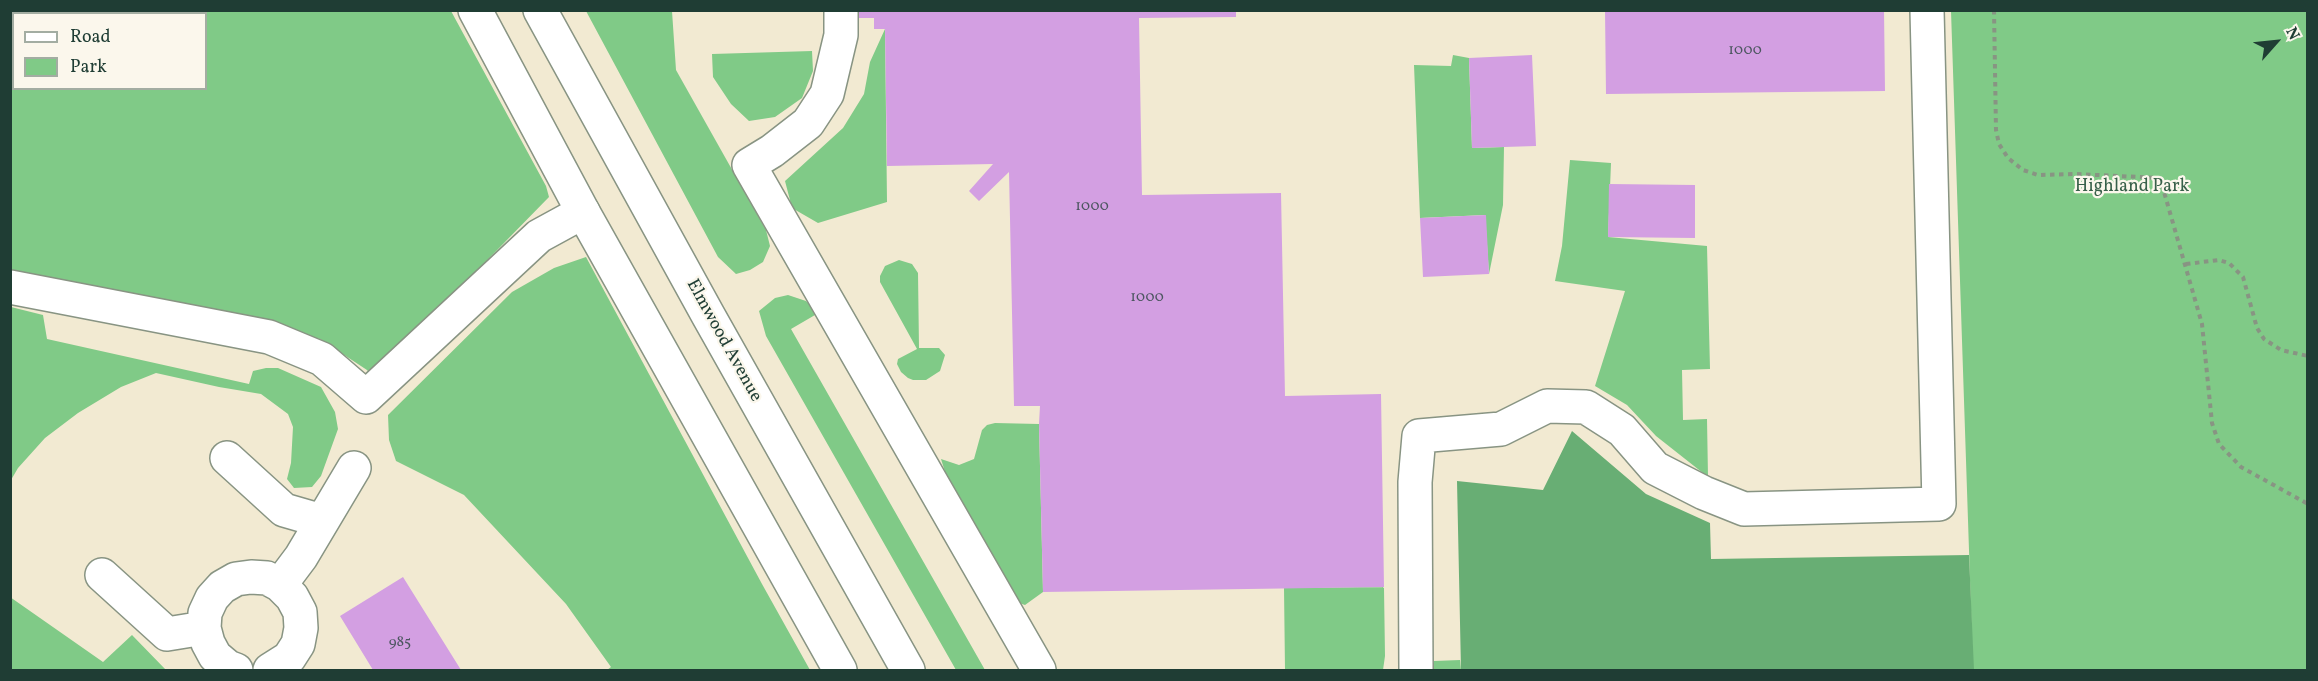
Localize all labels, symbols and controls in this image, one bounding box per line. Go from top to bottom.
legend [12,12,207,90]
north arrow [2246,12,2306,72]
text: N [2280,24,2304,44]
text: Road [70,25,111,50]
house number: 1000 [1728,42,1762,60]
text: Park [70,55,107,80]
park label: Highland Park [2075,177,2189,199]
house number: 1000 [1075,198,1109,216]
street label: Elmwood Avenue [680,276,766,406]
house number: 1000 [1130,289,1164,307]
house number: 985 [389,634,411,652]

